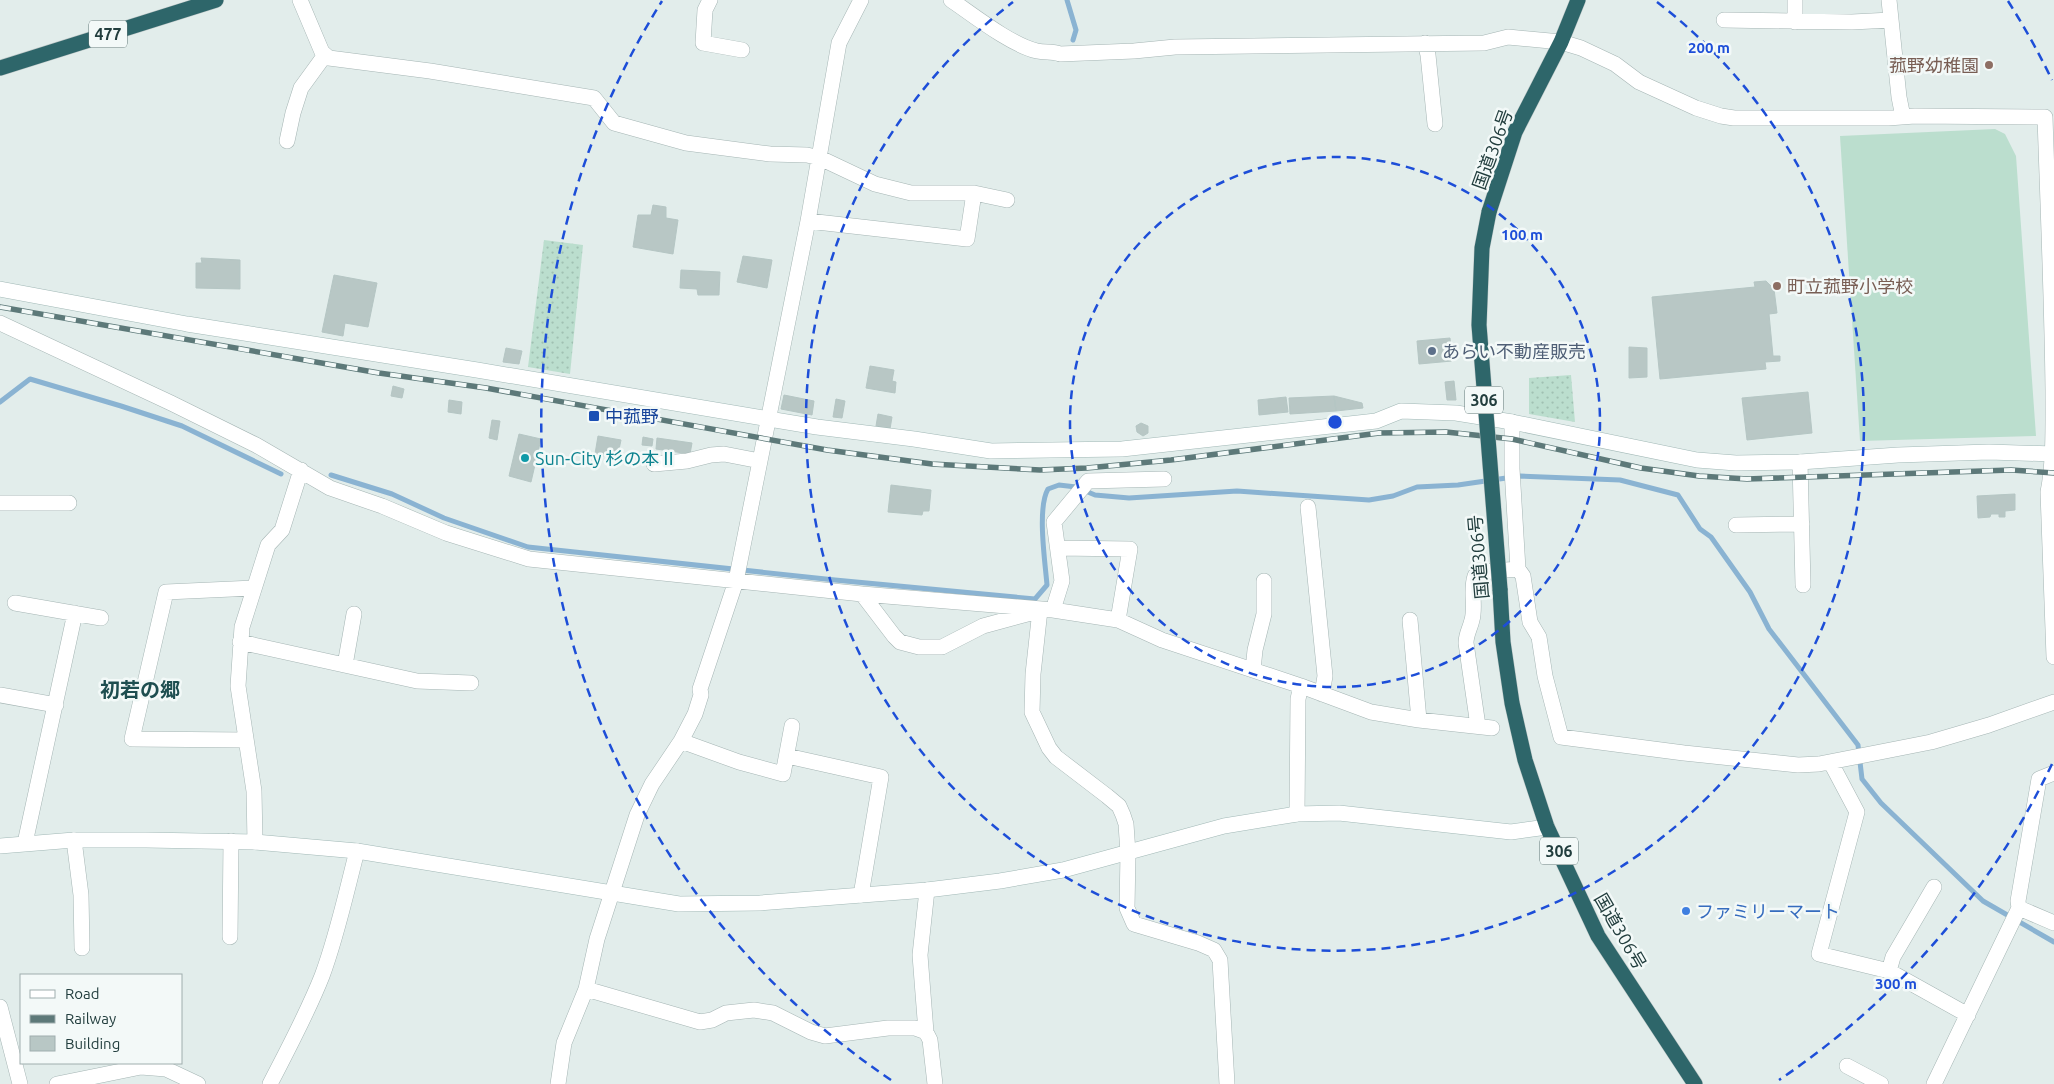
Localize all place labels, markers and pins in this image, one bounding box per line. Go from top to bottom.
place label: 菰野幼稚園 [1889,55,1979,75]
marker: 菰野幼稚園 [1983,59,1995,71]
place label: 町立菰野小学校 [1787,276,1913,296]
marker: 町立菰野小学校 [1771,280,1783,292]
place label: あらい不動産販売 [1442,341,1586,361]
marker: あらい不動産販売 [1426,345,1438,357]
place label: 中菰野 [605,406,659,426]
marker: 中菰野 [587,409,601,423]
centre of rings [1326,413,1344,431]
place label: Sun-City 杉の本Ⅱ [535,448,678,468]
marker: Sun-City 杉の本Ⅱ [519,452,531,464]
place label: ファミリーマート [1696,901,1840,921]
marker: ファミリーマート [1680,905,1692,917]

